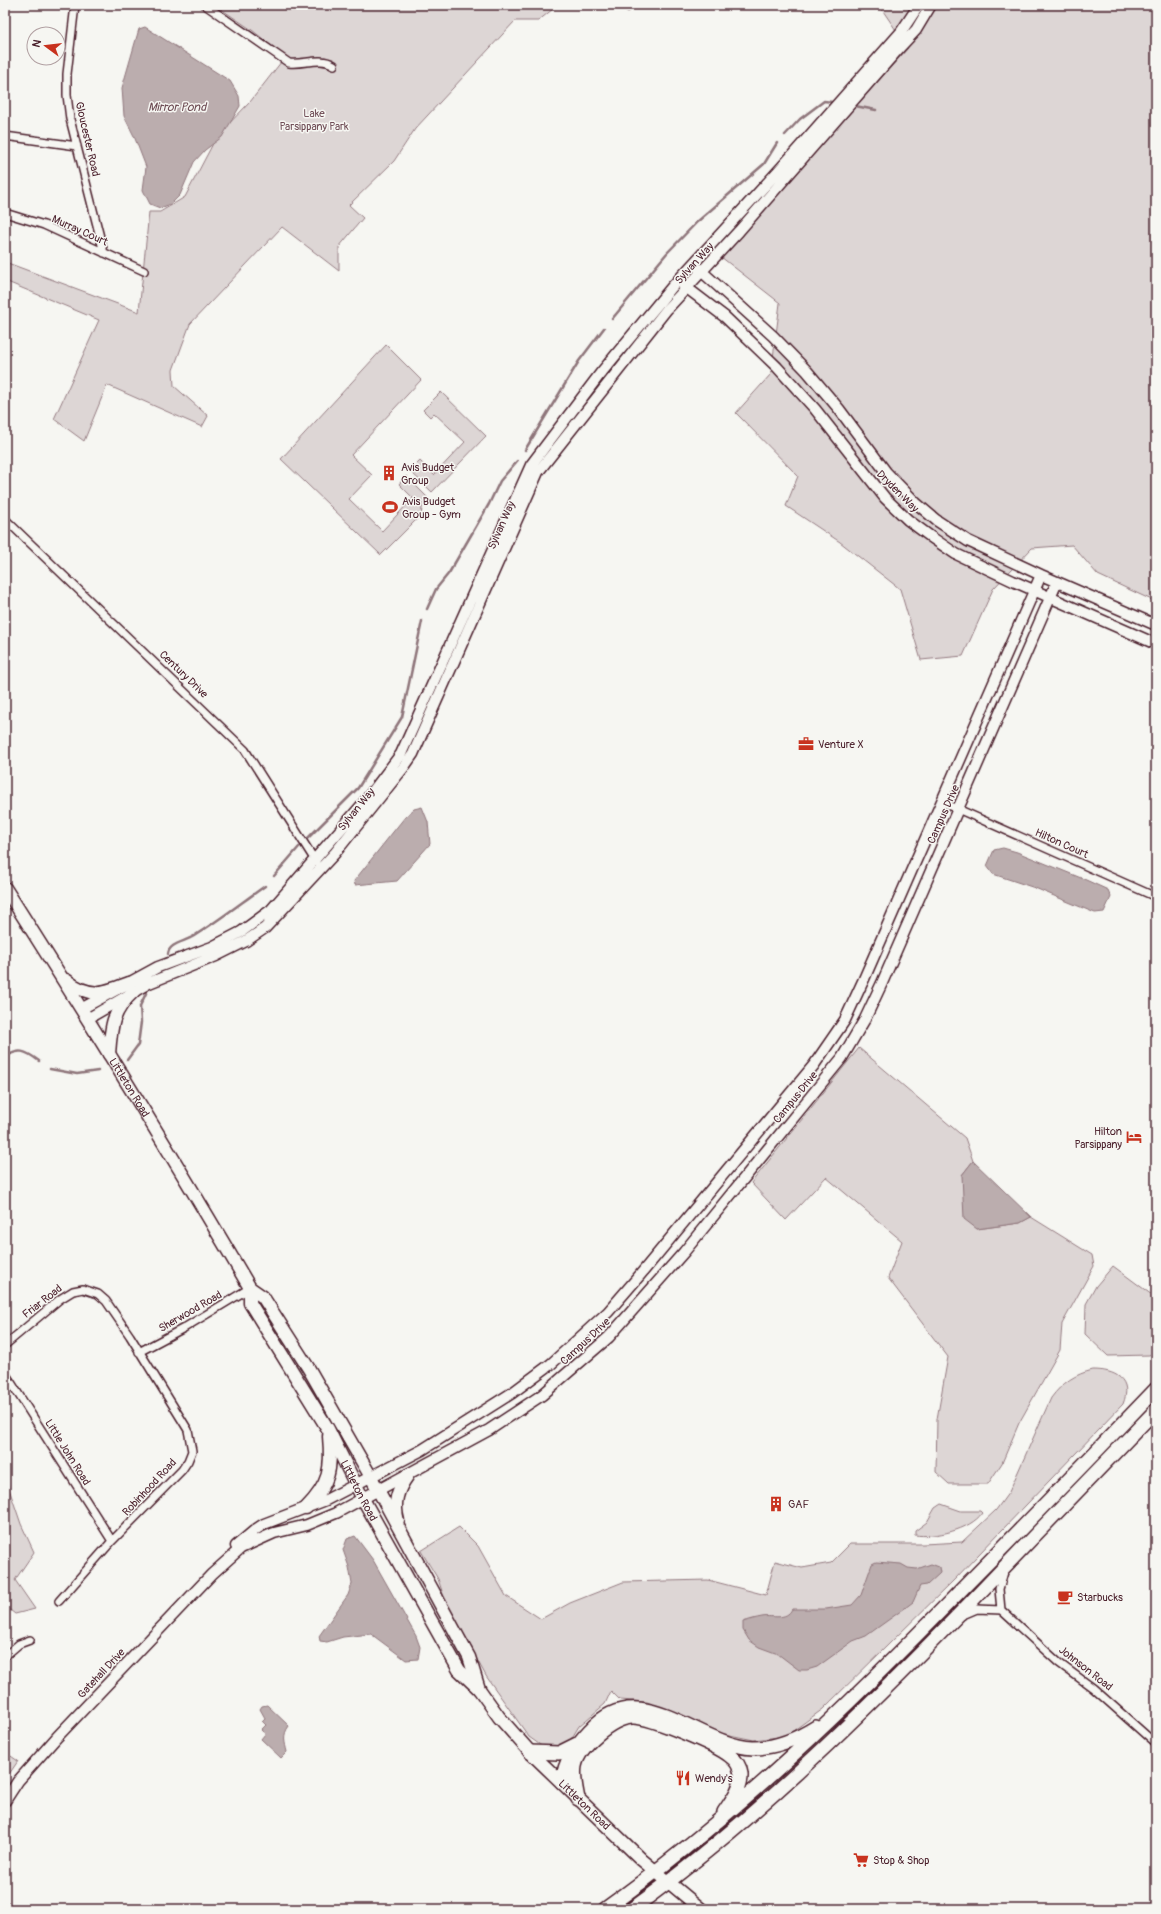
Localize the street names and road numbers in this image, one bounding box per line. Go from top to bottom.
street label: Gloucester Road [73,101,102,178]
street label: Murray Court [50,212,110,249]
street label: Sylvan Way [672,240,717,287]
street label: Dryden Way [874,468,922,515]
street label: Sylvan Way [485,499,518,551]
street label: Century Drive [157,648,211,701]
street label: Campus Drive [925,782,962,846]
street label: Sylvan Way [335,785,378,833]
street label: Hilton Court [1033,826,1091,861]
street label: Littleton Road [106,1056,152,1119]
street label: Campus Drive [770,1068,821,1126]
street label: Friar Road [20,1282,65,1321]
street label: Sherwood Road [156,1288,224,1335]
street label: Campus Drive [558,1315,613,1368]
street label: Little John Road [42,1417,93,1488]
street label: Robinhood Road [120,1456,179,1519]
street label: Littleton Road [338,1458,380,1523]
street label: Johnson Road [1056,1643,1115,1693]
street label: Gatehall Drive [75,1645,128,1701]
street label: Littleton Road [556,1777,613,1833]

